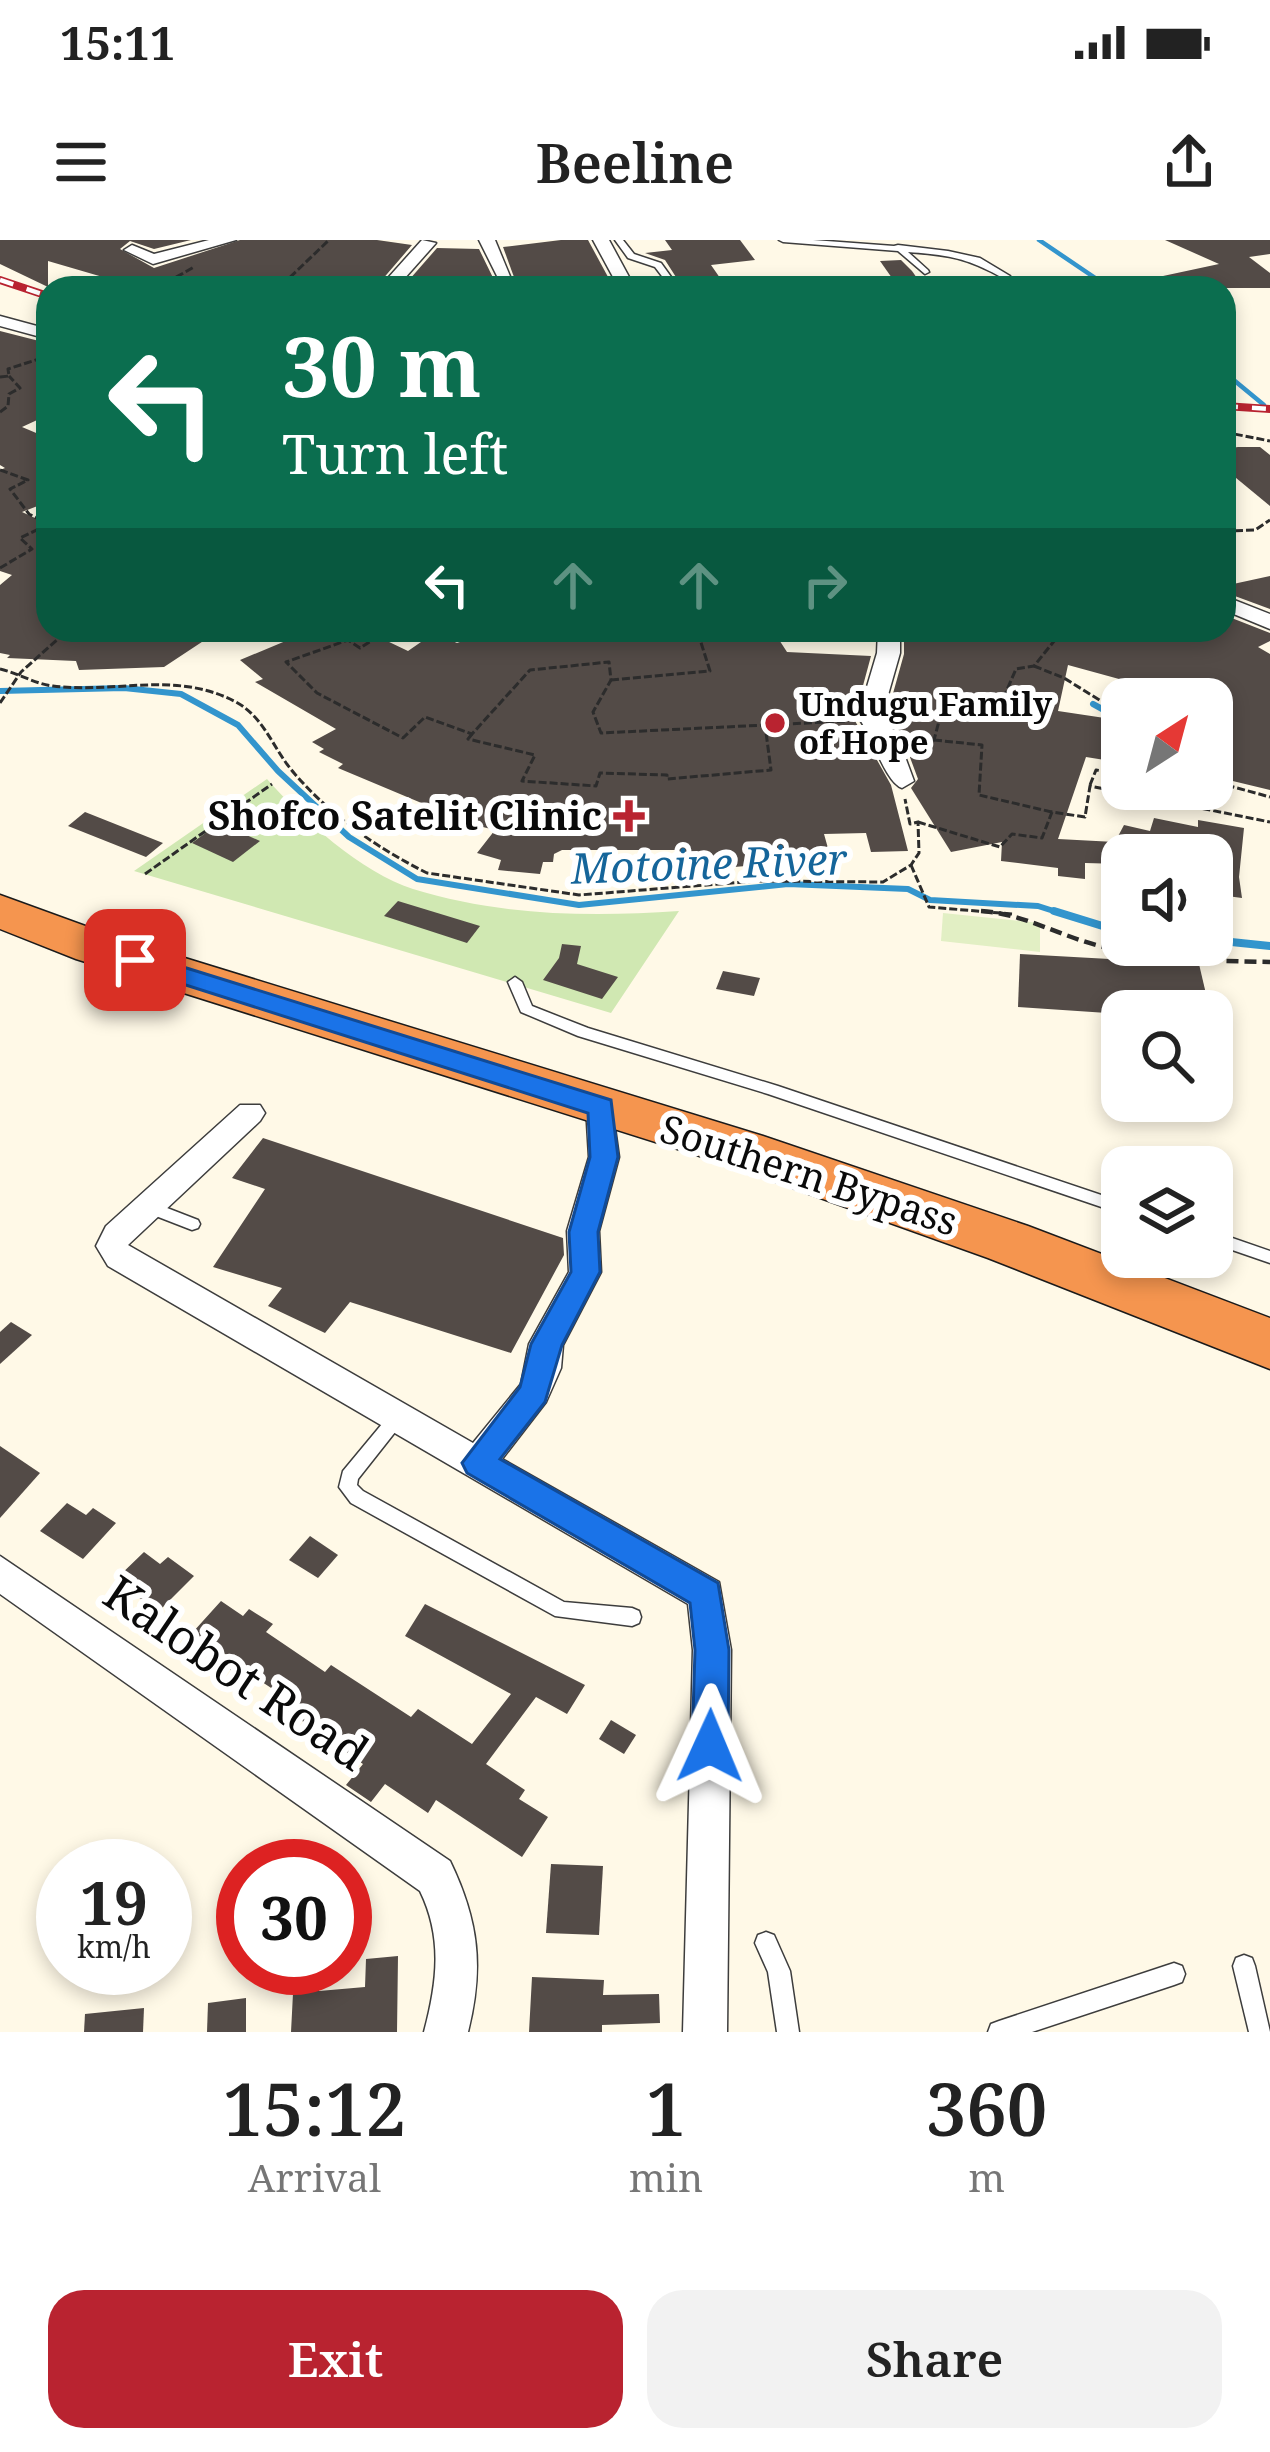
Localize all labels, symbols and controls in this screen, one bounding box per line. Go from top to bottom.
text: 15:11 [60,12,175,73]
text: Beeline [536,125,734,199]
icon: menu [48,129,114,195]
icon: share [1156,129,1222,195]
text: 30 m [282,307,482,422]
icon: left [84,324,240,480]
text: Turn left [282,416,508,490]
icon: left [414,552,480,618]
icon: ahead [540,552,606,618]
icon: ahead [666,552,732,618]
icon: right [792,552,858,618]
north arrow [1101,678,1233,810]
map controls [1101,678,1233,1278]
place label: Undugu Family of Hope [799,681,1053,764]
marker: Undugu Family of Hope [762,710,788,736]
place label: Shofco Satelit Clinic [208,788,602,841]
marker: Shofco Satelit Clinic [613,800,645,832]
water label: Motoine River [569,829,848,896]
button: sound [1101,834,1233,966]
pin [84,909,186,1011]
icon: arrive [102,927,168,993]
button: search [1101,990,1233,1122]
street label: Southern Bypass [654,1101,965,1247]
button: layers [1101,1146,1233,1278]
street label: Kalobot Road [92,1559,382,1784]
position arrow [647,1683,773,1809]
speed limit sign: 30 [216,1839,372,1995]
text: 19 [80,1861,148,1943]
text: km/h [77,1926,151,1967]
text: 15:12 [223,2059,406,2157]
text: 1 [646,2059,686,2157]
text: 360 [926,2059,1047,2157]
text: Arrival [248,2150,381,2203]
text: min [629,2150,703,2203]
text: m [968,2150,1005,2203]
button: Exit [48,2290,623,2428]
button: Share [647,2290,1222,2428]

